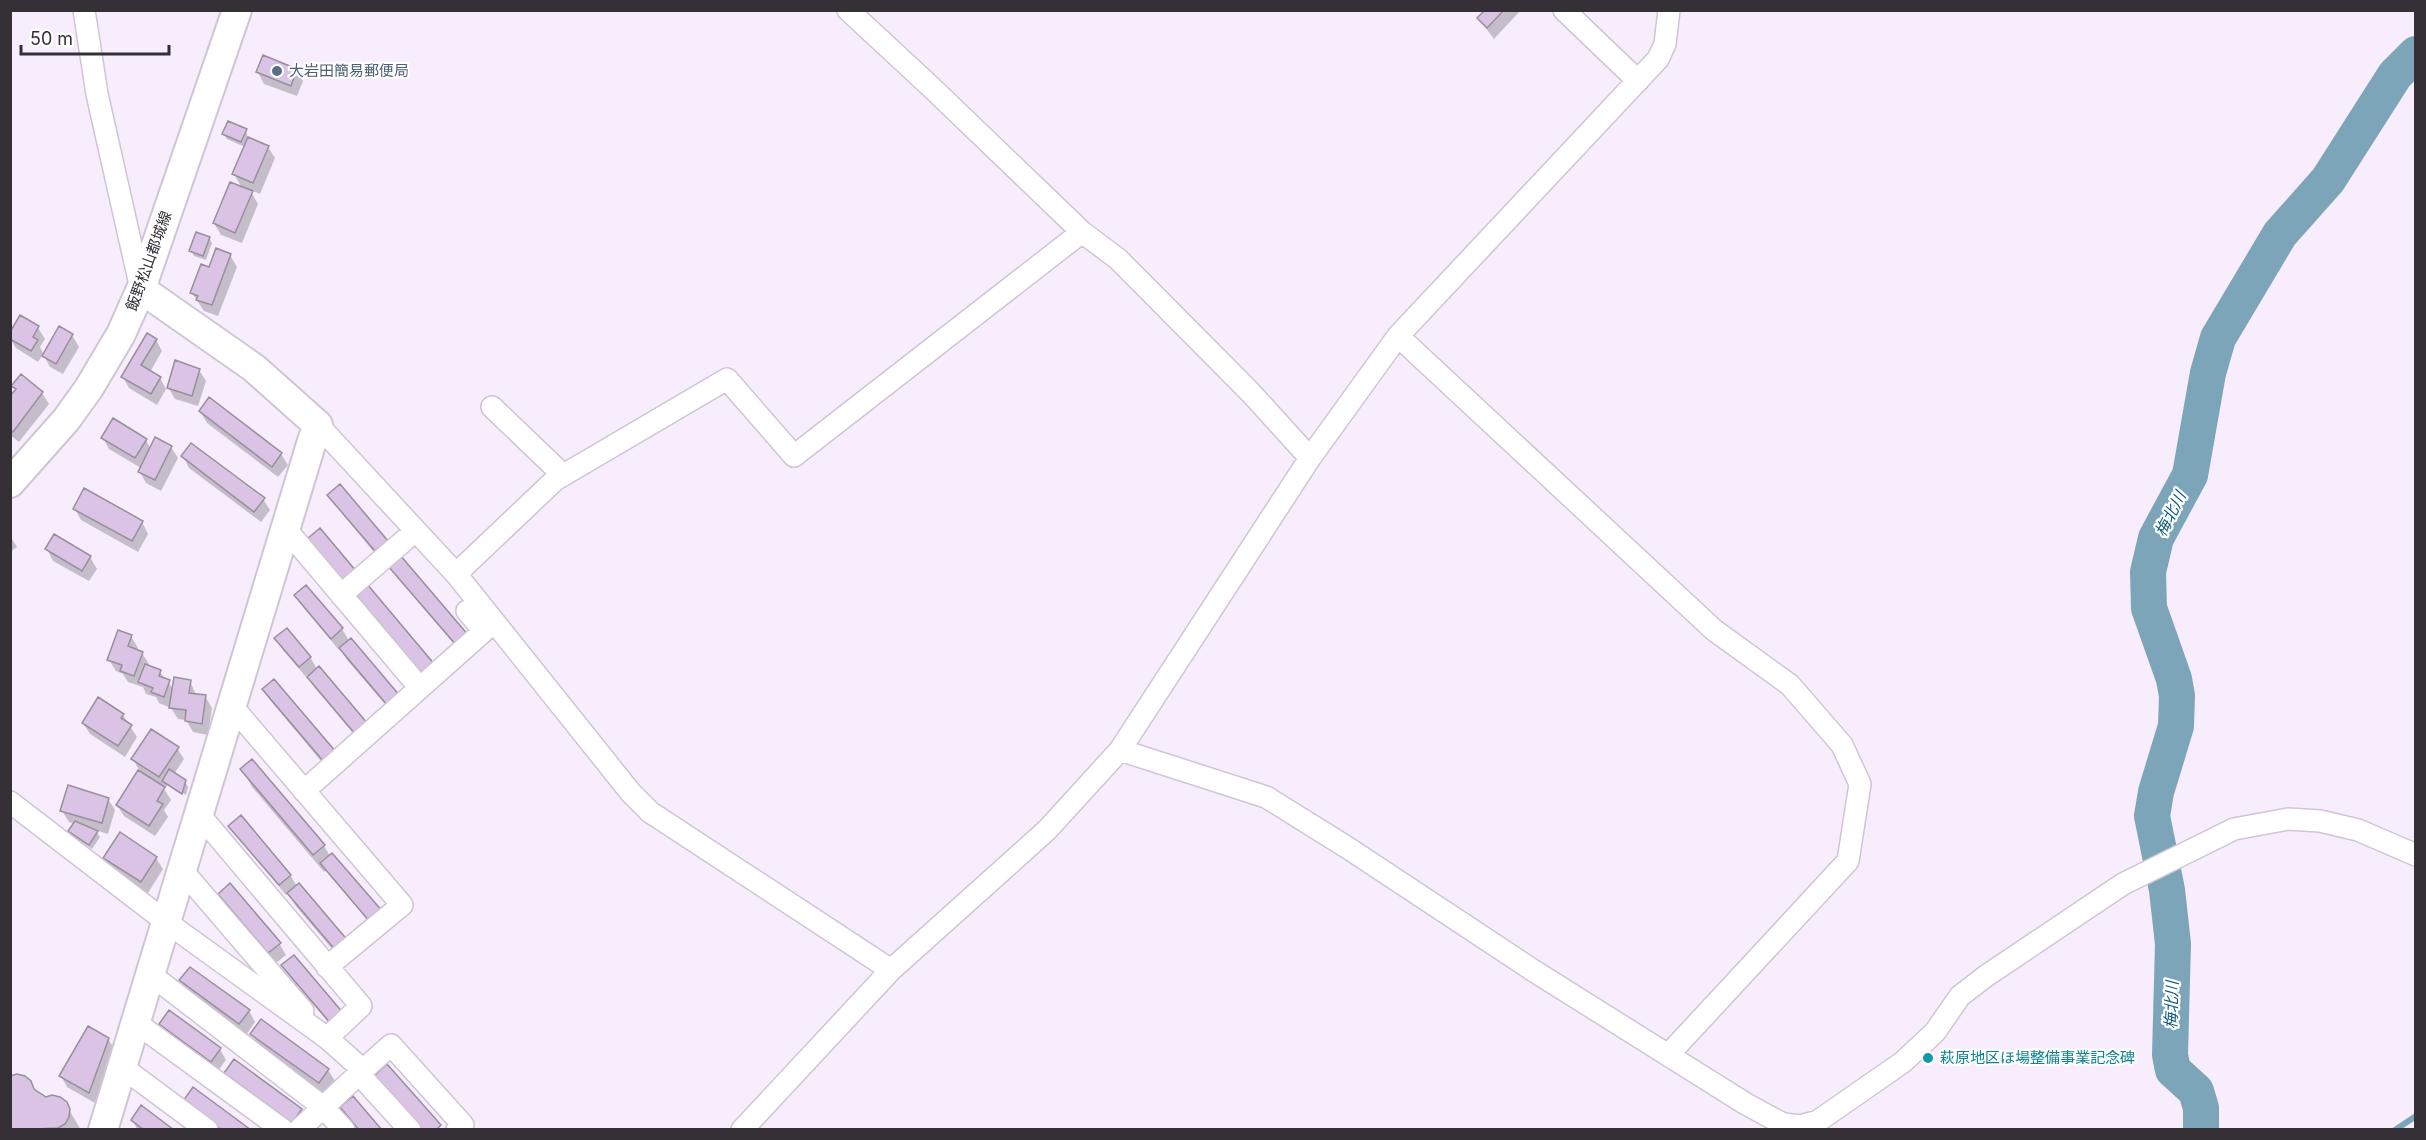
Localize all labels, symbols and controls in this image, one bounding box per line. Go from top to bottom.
scale bar [21,18,170,56]
text: 50 m [30,28,73,49]
place label: 大岩田簡易郵便局 [289,61,409,80]
marker: 大岩田簡易郵便局 [270,64,284,78]
street label: 飯野松山都城線 [122,208,175,313]
water label: 梅北川 [2150,486,2191,540]
water label: 梅北川 [2160,979,2182,1029]
place label: 萩原地区ほ場整備事業記念碑 [1940,1048,2135,1067]
marker: 萩原地区ほ場整備事業記念碑 [1921,1051,1935,1065]

